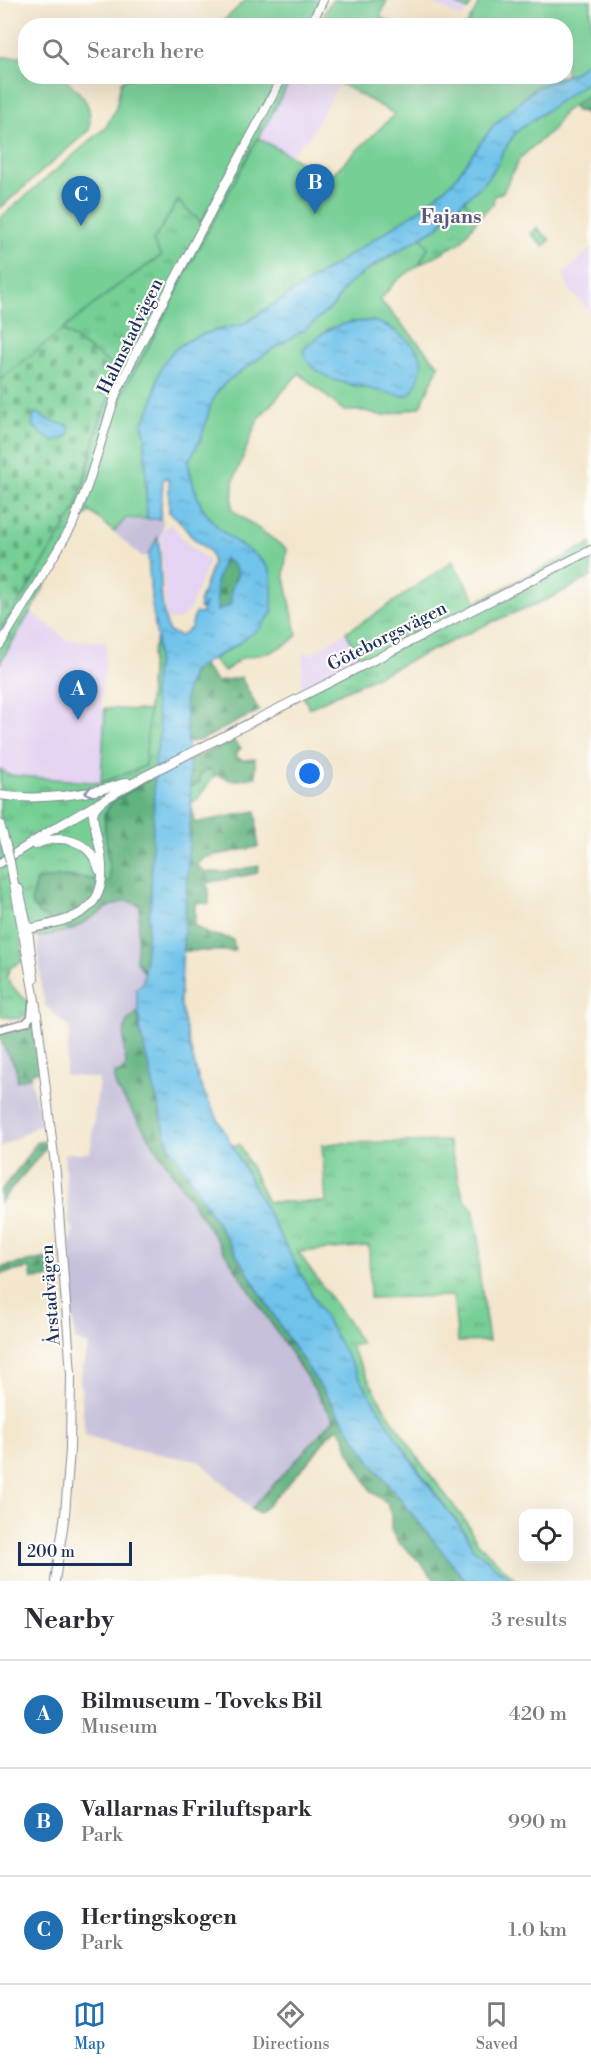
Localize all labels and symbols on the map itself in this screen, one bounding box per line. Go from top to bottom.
pin: B [296,164,334,214]
pin: C [62,176,100,226]
district label: Fajans [420,205,482,230]
street label: Halmstadvägen [93,274,168,398]
street label: Göteborgsvägen [324,596,451,676]
pin: A [58,670,98,720]
your location [295,759,324,788]
one-way arrow [84,785,94,798]
street label: Årstadvägen [35,1243,66,1347]
scale bar [18,1539,132,1566]

